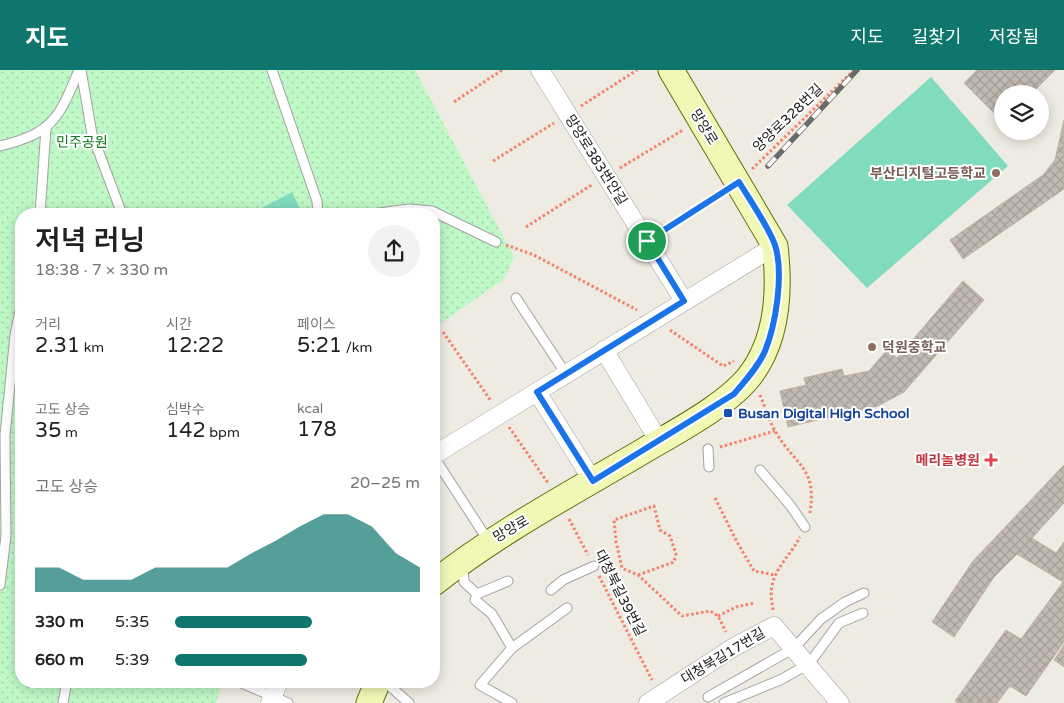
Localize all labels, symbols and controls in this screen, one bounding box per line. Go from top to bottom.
text: 지도 [25,24,69,53]
text: 지도 [851,26,884,48]
text: 길찾기 [912,26,961,48]
text: 저장됨 [989,26,1039,48]
street label: 양양로328번길 [749,80,827,156]
map controls [994,85,1049,140]
button: layers [994,85,1049,140]
street label: 망양로 [687,106,721,148]
street label: 망양로383번안길 [561,112,631,208]
park label: 민주공원 [56,134,108,151]
place label: 부산디지털고등학교 [870,165,986,182]
marker: 부산디지털고등학교 [990,167,1002,179]
pin [626,220,668,262]
text: 저녁 러닝 [35,224,145,258]
button: share [368,225,420,277]
icon: arrive [633,227,661,255]
text: 18:38 · 7 × 330 m [35,260,168,280]
text: 거리 [35,316,61,333]
text: 시간 [166,316,192,333]
text: 페이스 [297,316,336,333]
text: 2.31 [35,333,80,358]
text: 12:22 [166,333,224,358]
text: 5:21 [297,333,342,358]
text: km [80,339,104,356]
text: /km [342,339,372,356]
place label: 덕원중학교 [882,339,947,356]
marker: 덕원중학교 [866,341,878,353]
text: kcal [297,400,323,417]
text: 고도 상승 [35,401,90,418]
text: 심박수 [166,401,205,418]
place label: Busan Digital High School [738,405,909,422]
marker: Busan Digital High School [722,407,734,419]
text: 178 [297,417,337,442]
text: 35 [35,418,61,443]
text: 142 [166,418,206,443]
text: m [61,424,78,441]
text: bpm [206,424,240,441]
place label: 메리놀병원 [916,452,980,469]
marker: 메리놀병원 [984,453,998,467]
text: 20–25 m [350,473,420,493]
text: 고도 상승 [35,477,98,497]
street label: 망양로 [490,512,532,546]
street label: 대청북길39번길 [591,547,649,639]
text: 330 m [35,612,84,632]
text: 5:35 [115,612,149,632]
street label: 대청북길17번길 [678,624,768,688]
text: 660 m [35,650,84,670]
text: 5:39 [115,650,149,670]

